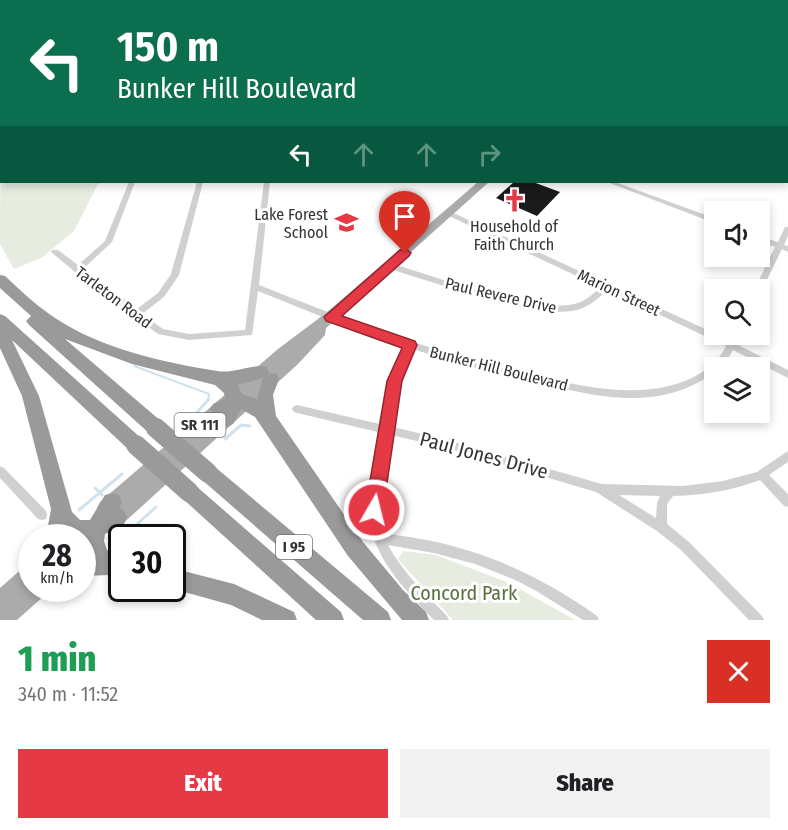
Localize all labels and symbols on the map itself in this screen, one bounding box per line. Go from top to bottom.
church icon: Household of Faith Church [501,188,527,214]
pin [379,191,430,253]
place label: Lake Forest School [254,205,329,242]
school or university icon: Lake Forest School [333,210,359,236]
place label: Household of Faith Church [470,217,559,254]
street label: Tarleton Road [72,262,156,332]
street label: Marion Street [575,265,664,320]
street label: Paul Revere Drive [443,273,558,318]
street label: Bunker Hill Boulevard [428,342,570,395]
road number: SR 111 [174,413,226,437]
street label: Paul Jones Drive [417,426,551,484]
position arrow [342,478,406,542]
speed limit sign: 30 [108,524,186,602]
road number: I 95 [276,535,312,559]
park label: Concord Park [411,581,518,605]

